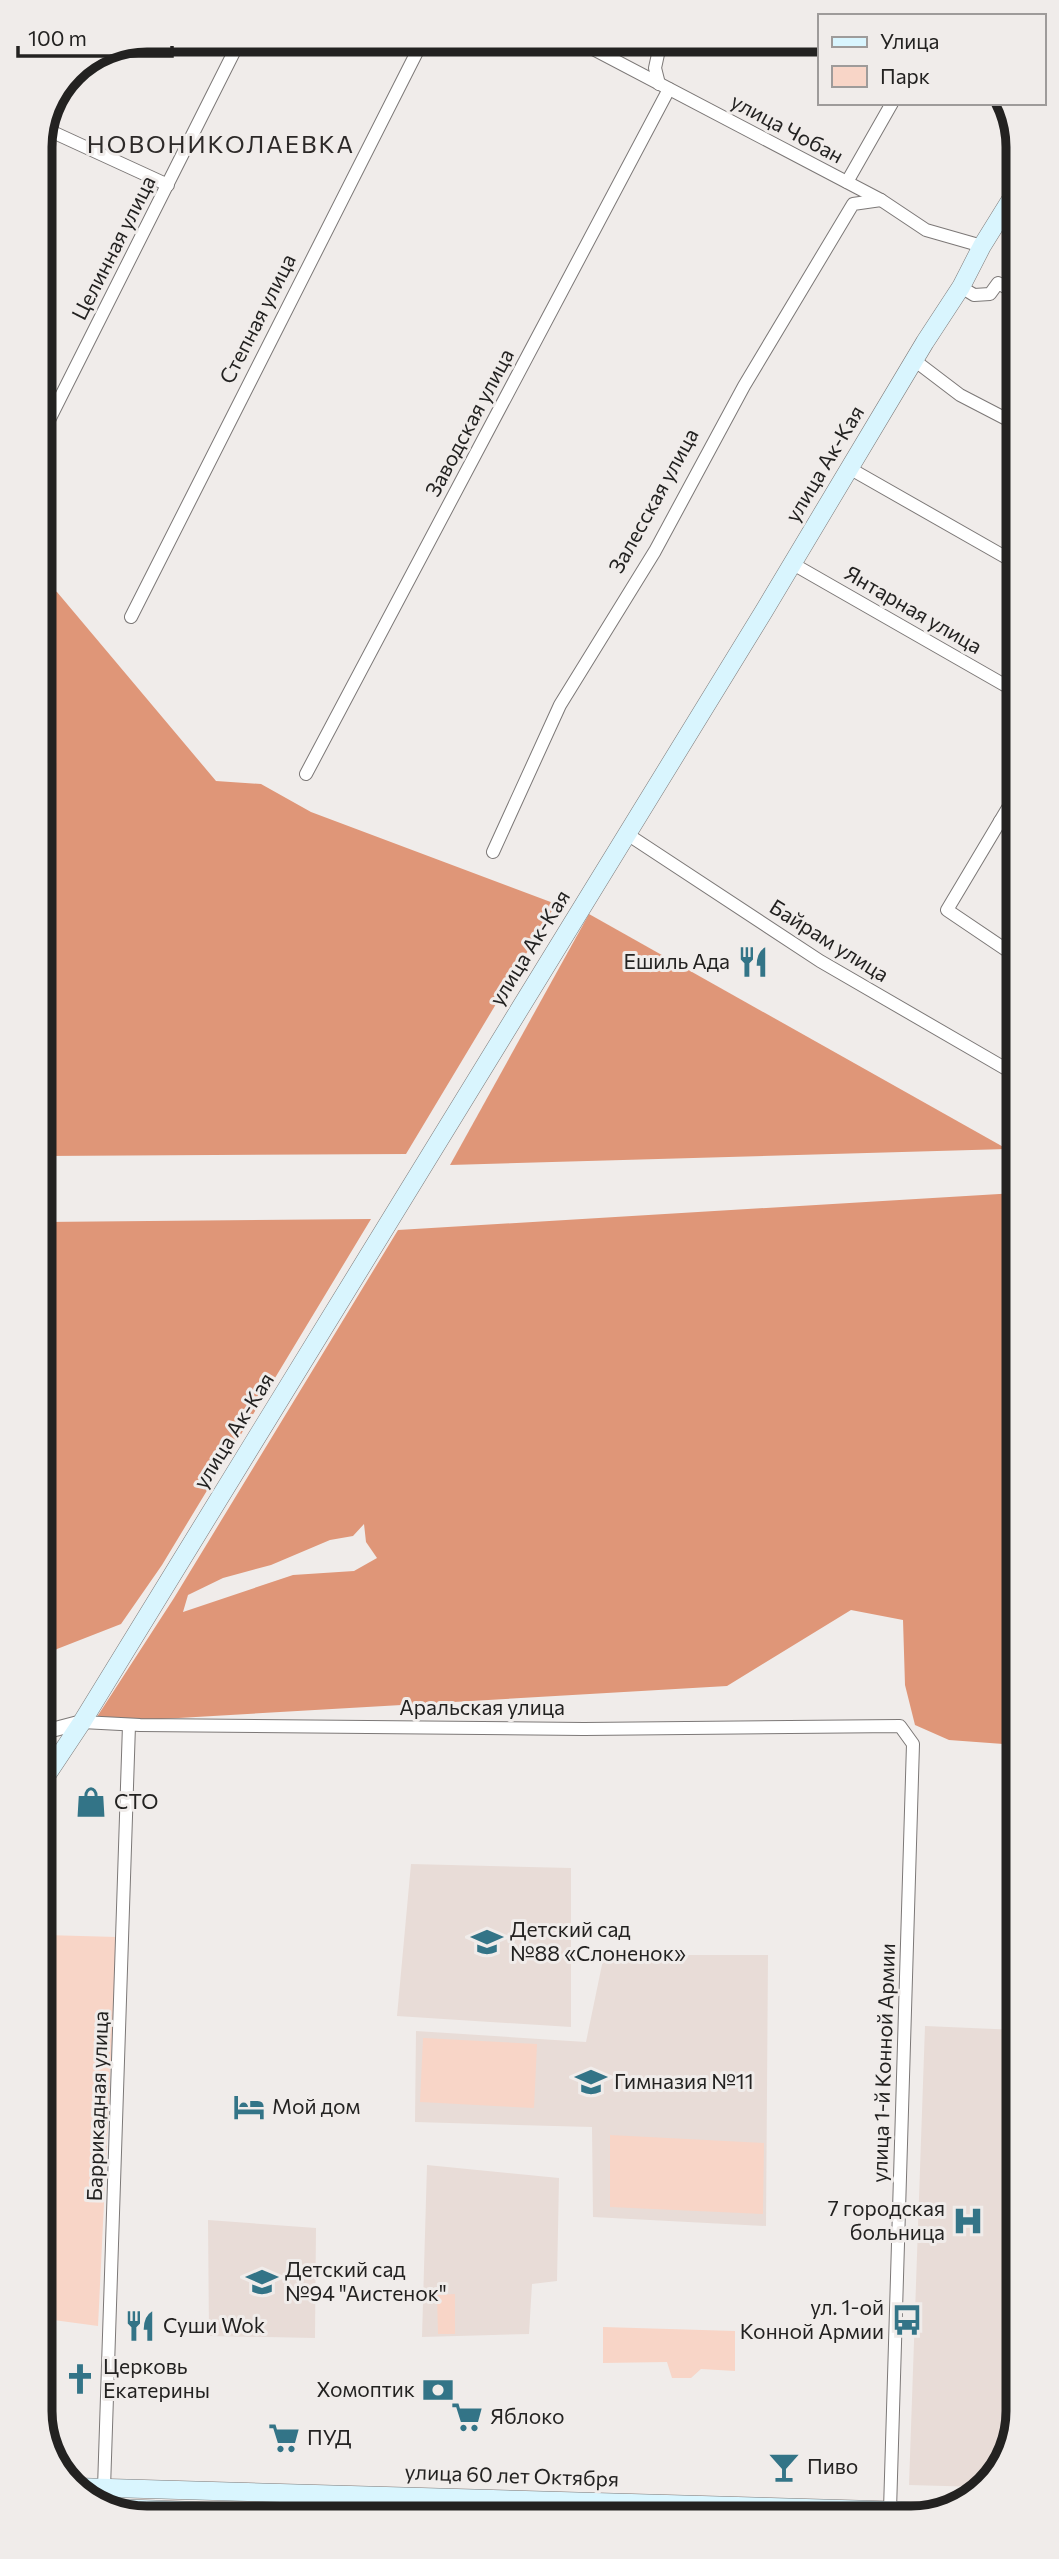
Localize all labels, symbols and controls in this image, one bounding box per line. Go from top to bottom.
scale bar [18,14,172,58]
legend [818,14,1045,105]
text: 100 m [28,25,87,50]
text: Улица [880,28,939,53]
text: Парк [880,63,930,88]
street label: улица Чобан [727,88,848,168]
district label: НОВОНИКОЛАЕВКА [87,129,355,158]
street label: Целинная улица [66,171,160,324]
street label: Степная улица [213,249,300,387]
street label: Заводская улица [419,344,518,500]
street label: улица Ак-Кая [779,400,868,526]
street label: Залесская улица [603,424,703,577]
street label: Янтарная улица [841,559,987,658]
street label: улица Ак-Кая [483,885,574,1010]
street label: Байрам улица [766,893,894,986]
restaurant icon: Ешиль Ада [736,945,770,979]
place label: Ешиль Ада [623,948,730,973]
street label: улица Ак-Кая [187,1368,278,1493]
street label: Аральская улица [399,1694,565,1719]
shop icon: СТО [74,1785,108,1819]
place label: СТО [114,1788,158,1813]
place label: Детский сад №88 «Слоненок» [510,1916,686,1965]
school or university icon: Детский сад №88 «Слоненок» [470,1925,504,1959]
street label: улица 1-й Конной Армии [866,1943,899,2183]
street label: Баррикадная улица [81,2010,112,2202]
school or university icon: Гимназия №11 [574,2065,608,2099]
place label: Гимназия №11 [614,2068,754,2093]
hotel icon: Мой дом [232,2090,266,2124]
place label: Мой дом [272,2093,360,2118]
place label: 7 городская больница [828,2195,945,2244]
hospital icon: 7 городская больница [951,2204,985,2238]
place label: Детский сад №94 "Аистенок" [285,2256,447,2305]
school or university icon: Детский сад №94 "Аистенок" [245,2265,279,2299]
place label: ул. 1-ой Конной Армии [740,2294,884,2343]
bus stop icon: ул. 1-ой Конной Армии [890,2303,924,2337]
restaurant icon: Суши Wok [123,2309,157,2343]
place label: Суши Wok [163,2312,265,2337]
place label: Церковь Екатерины [103,2353,210,2402]
church icon: Церковь Екатерины [63,2362,97,2396]
bank icon: Хомоптик [421,2373,455,2407]
place label: Хомоптик [316,2376,415,2401]
supermarket icon: Яблоко [450,2400,484,2434]
place label: Яблоко [490,2403,565,2428]
supermarket icon: ПУД [267,2421,301,2455]
place label: ПУД [307,2424,351,2449]
bar icon: Пиво [767,2450,801,2484]
place label: Пиво [807,2453,858,2478]
street label: улица 60 лет Октября [404,2458,620,2491]

